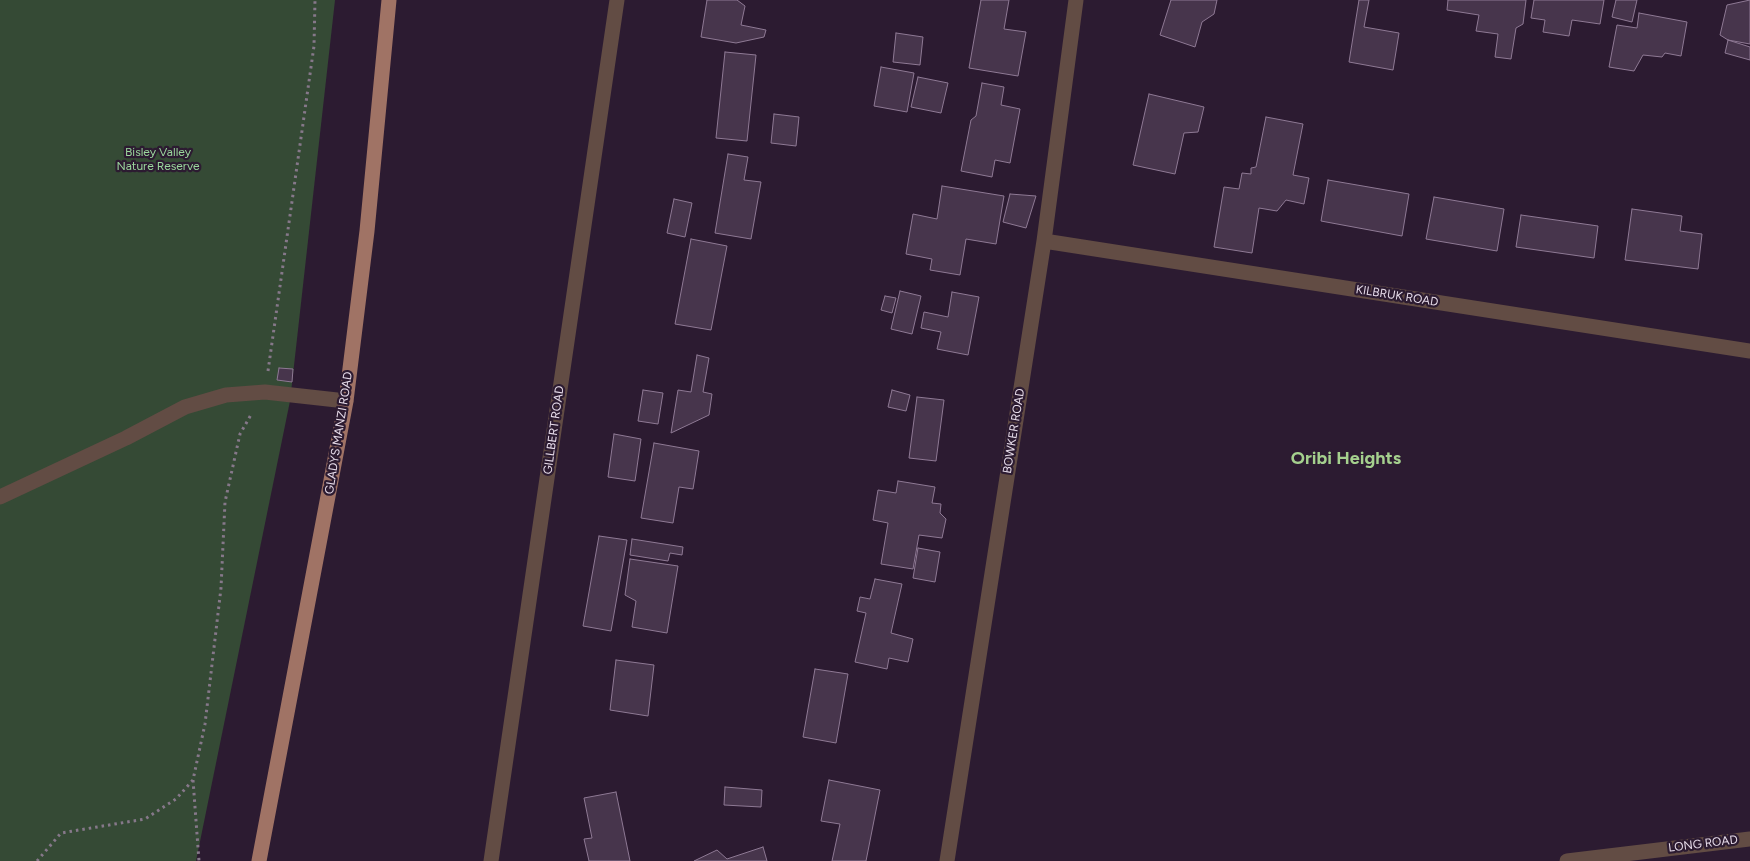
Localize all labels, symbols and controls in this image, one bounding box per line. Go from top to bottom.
park label: Bisley Valley Nature Reserve [116,145,200,173]
street label: KILBRUK ROAD [1355,282,1439,310]
street label: GLADYS MANZI ROAD [322,371,356,495]
street label: GILLBERT ROAD [541,385,567,475]
street label: BOWKER ROAD [1000,387,1028,475]
district label: Oribi Heights [1291,448,1401,470]
street label: LONG ROAD [1667,833,1739,855]

